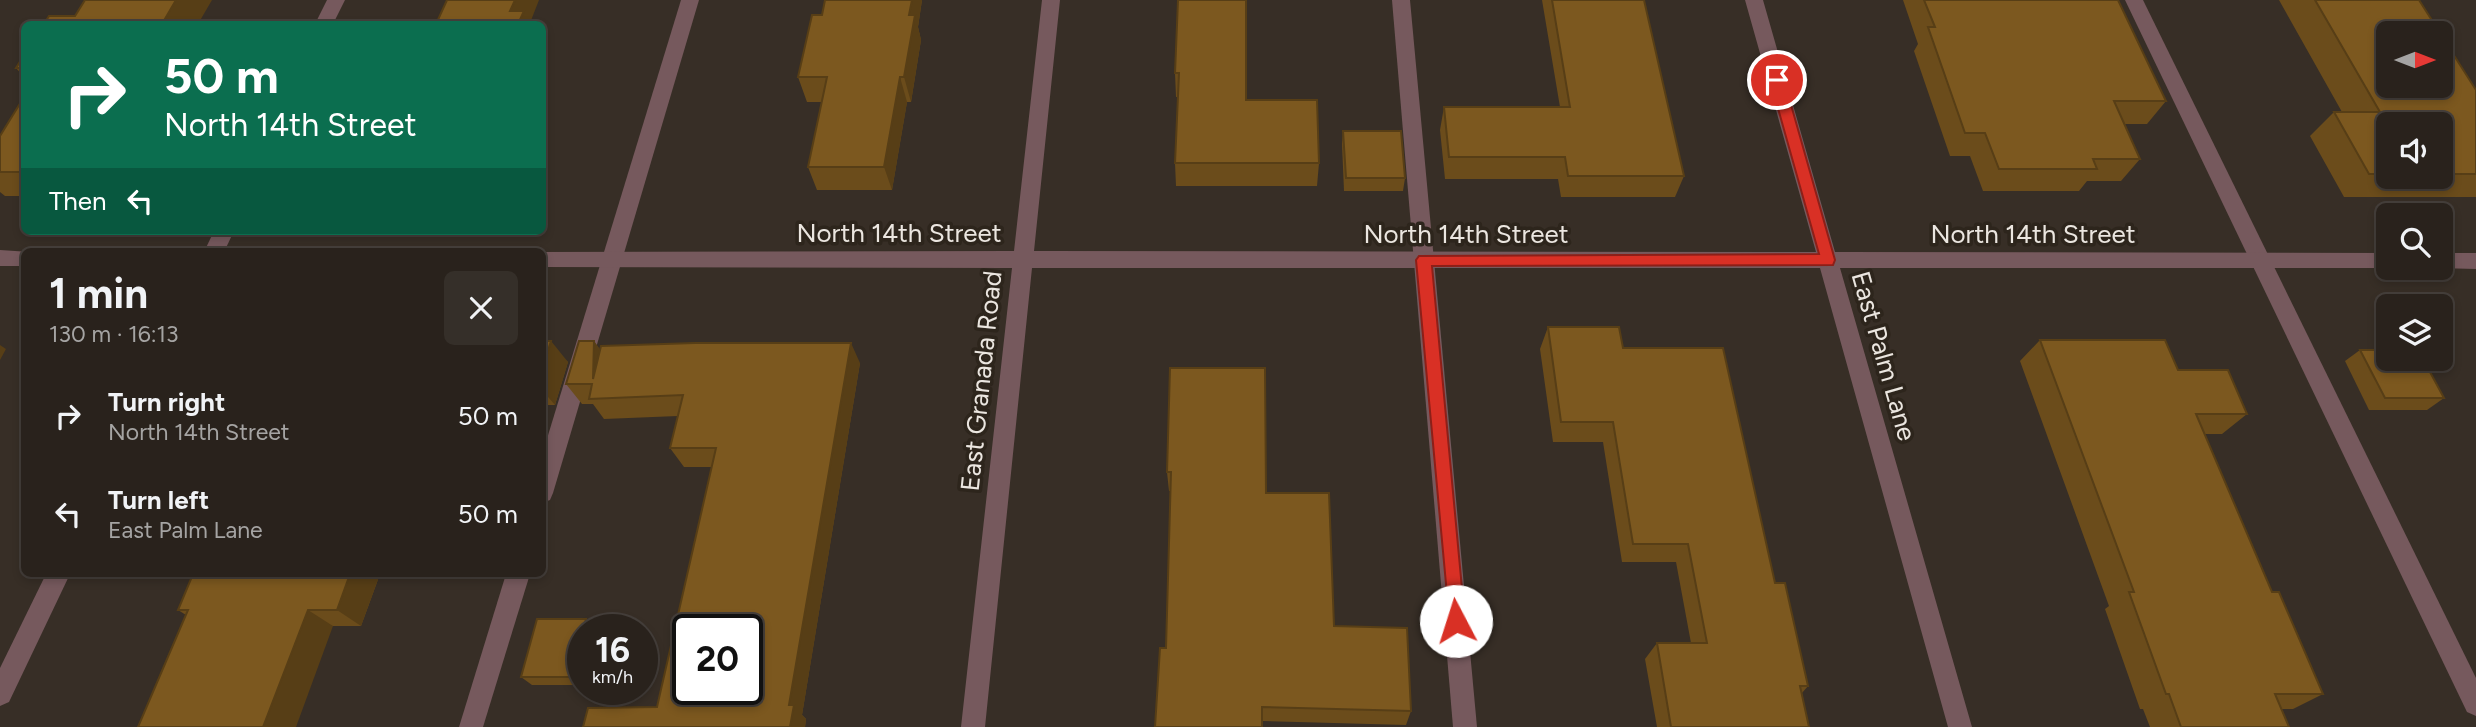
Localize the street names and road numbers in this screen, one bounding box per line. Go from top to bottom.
street label: North 14th Street [796,217,1002,249]
street label: North 14th Street [1363,218,1569,250]
street label: North 14th Street [1930,218,2136,250]
street label: East Palm Lane [1845,268,1923,444]
street label: East Granada Road [954,269,1008,493]

